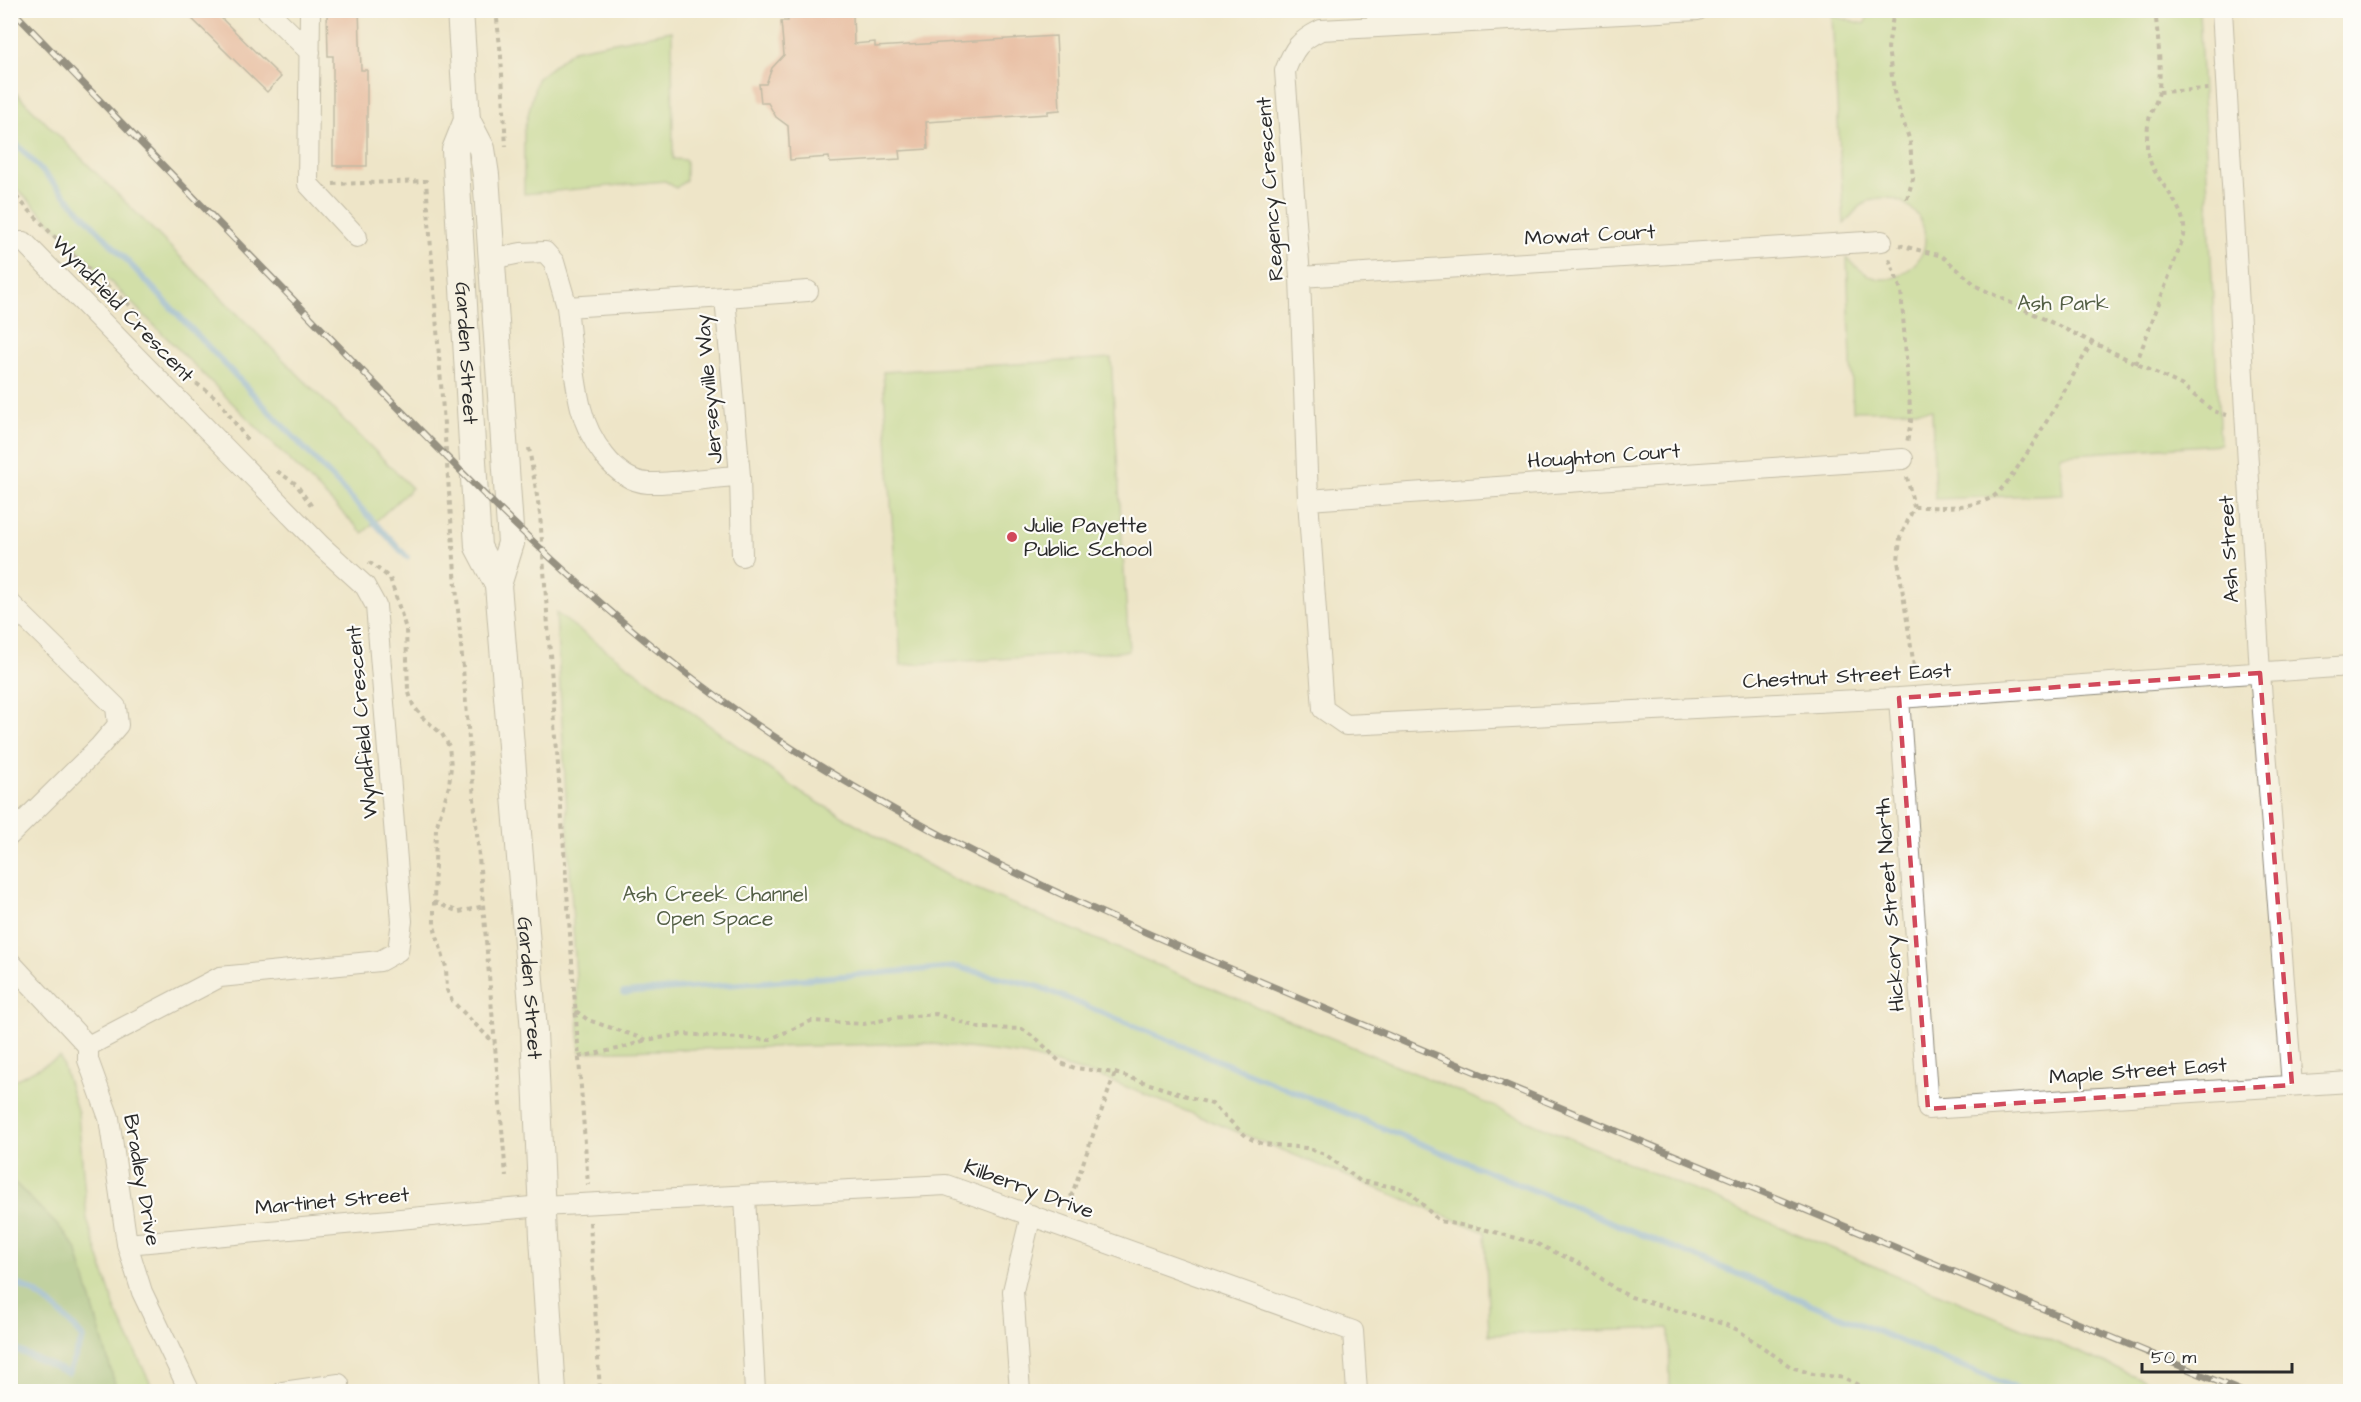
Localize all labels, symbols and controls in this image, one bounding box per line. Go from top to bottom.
street label: Regency Crescent [1249,95,1293,282]
street label: Mowat Court [1524,217,1657,253]
street label: Wyndfield Crescent [44,229,201,391]
street label: Garden Street [448,281,485,426]
park label: Ash Park [2017,289,2109,318]
street label: Jerseyville Way [688,312,732,465]
street label: Houghton Court [1527,436,1682,478]
street label: Ash Street [2212,494,2246,603]
place label: Julie Payette Public School [1024,511,1152,564]
marker: Julie Payette Public School [1005,530,1019,544]
street label: Wyndfield Crescent [339,623,387,820]
street label: Chestnut Street East [1742,656,1953,696]
street label: Hickory Street North [1868,796,1914,1013]
park label: Ash Creek Channel Open Space [623,880,807,934]
street label: Garden Street [510,916,550,1060]
street label: Maple Street East [2048,1050,2228,1093]
street label: Bradley Drive [114,1112,168,1248]
street label: Kilberry Drive [959,1152,1098,1228]
street label: Martinet Street [254,1180,411,1222]
scale bar [2142,1336,2292,1374]
text: 50 m [2151,1345,2196,1370]

